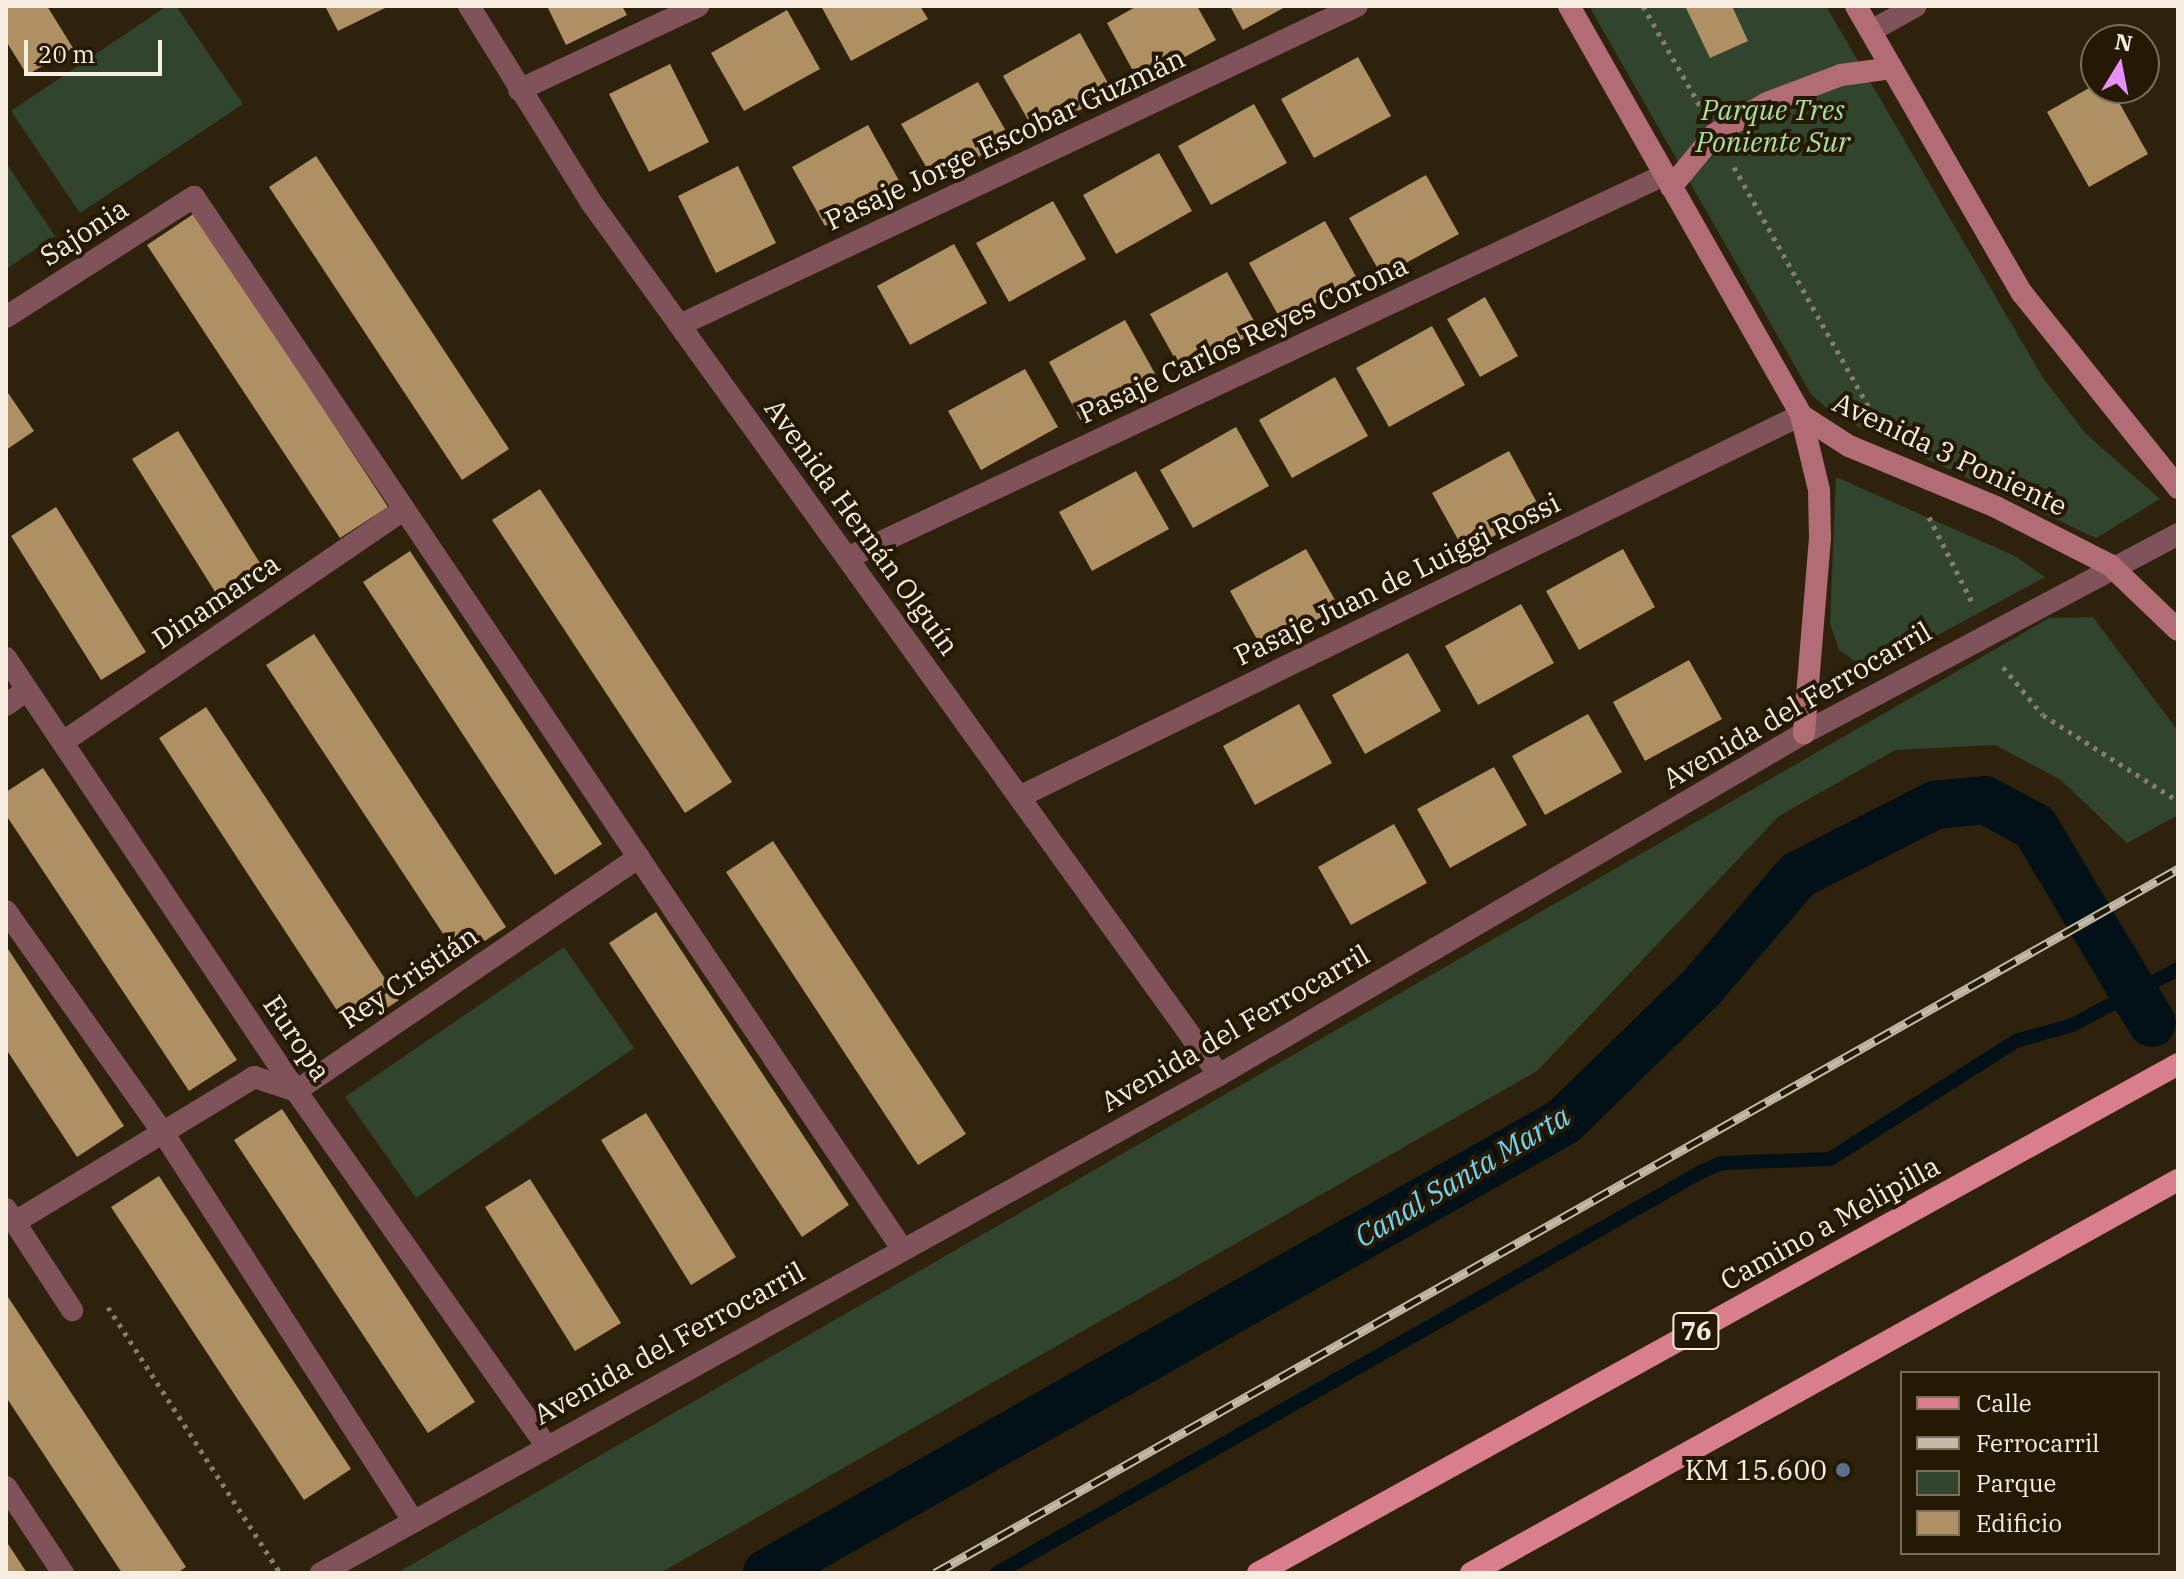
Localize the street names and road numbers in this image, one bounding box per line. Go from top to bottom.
street label: Pasaje Jorge Escobar Guzmán [820,41,1190,237]
street label: Sajonia [34,191,134,273]
street label: Pasaje Carlos Reyes Corona [1073,248,1413,430]
street label: Avenida 3 Poniente [1828,385,2072,523]
street label: Avenida Hernán Olguín [758,392,966,662]
street label: Pasaje Juan de Luiggi Rossi [1229,485,1565,673]
street label: Dinamarca [146,546,286,656]
street label: Avenida del Ferrocarril [1657,614,1937,796]
street label: Rey Cristián [334,919,484,1035]
street label: Avenida del Ferrocarril [1095,937,1375,1119]
street label: Europa [256,989,338,1087]
street label: Camino a Melipilla [1715,1149,1945,1297]
street label: Avenida del Ferrocarril [528,1254,810,1432]
road number: 76 [1672,1309,1720,1353]

